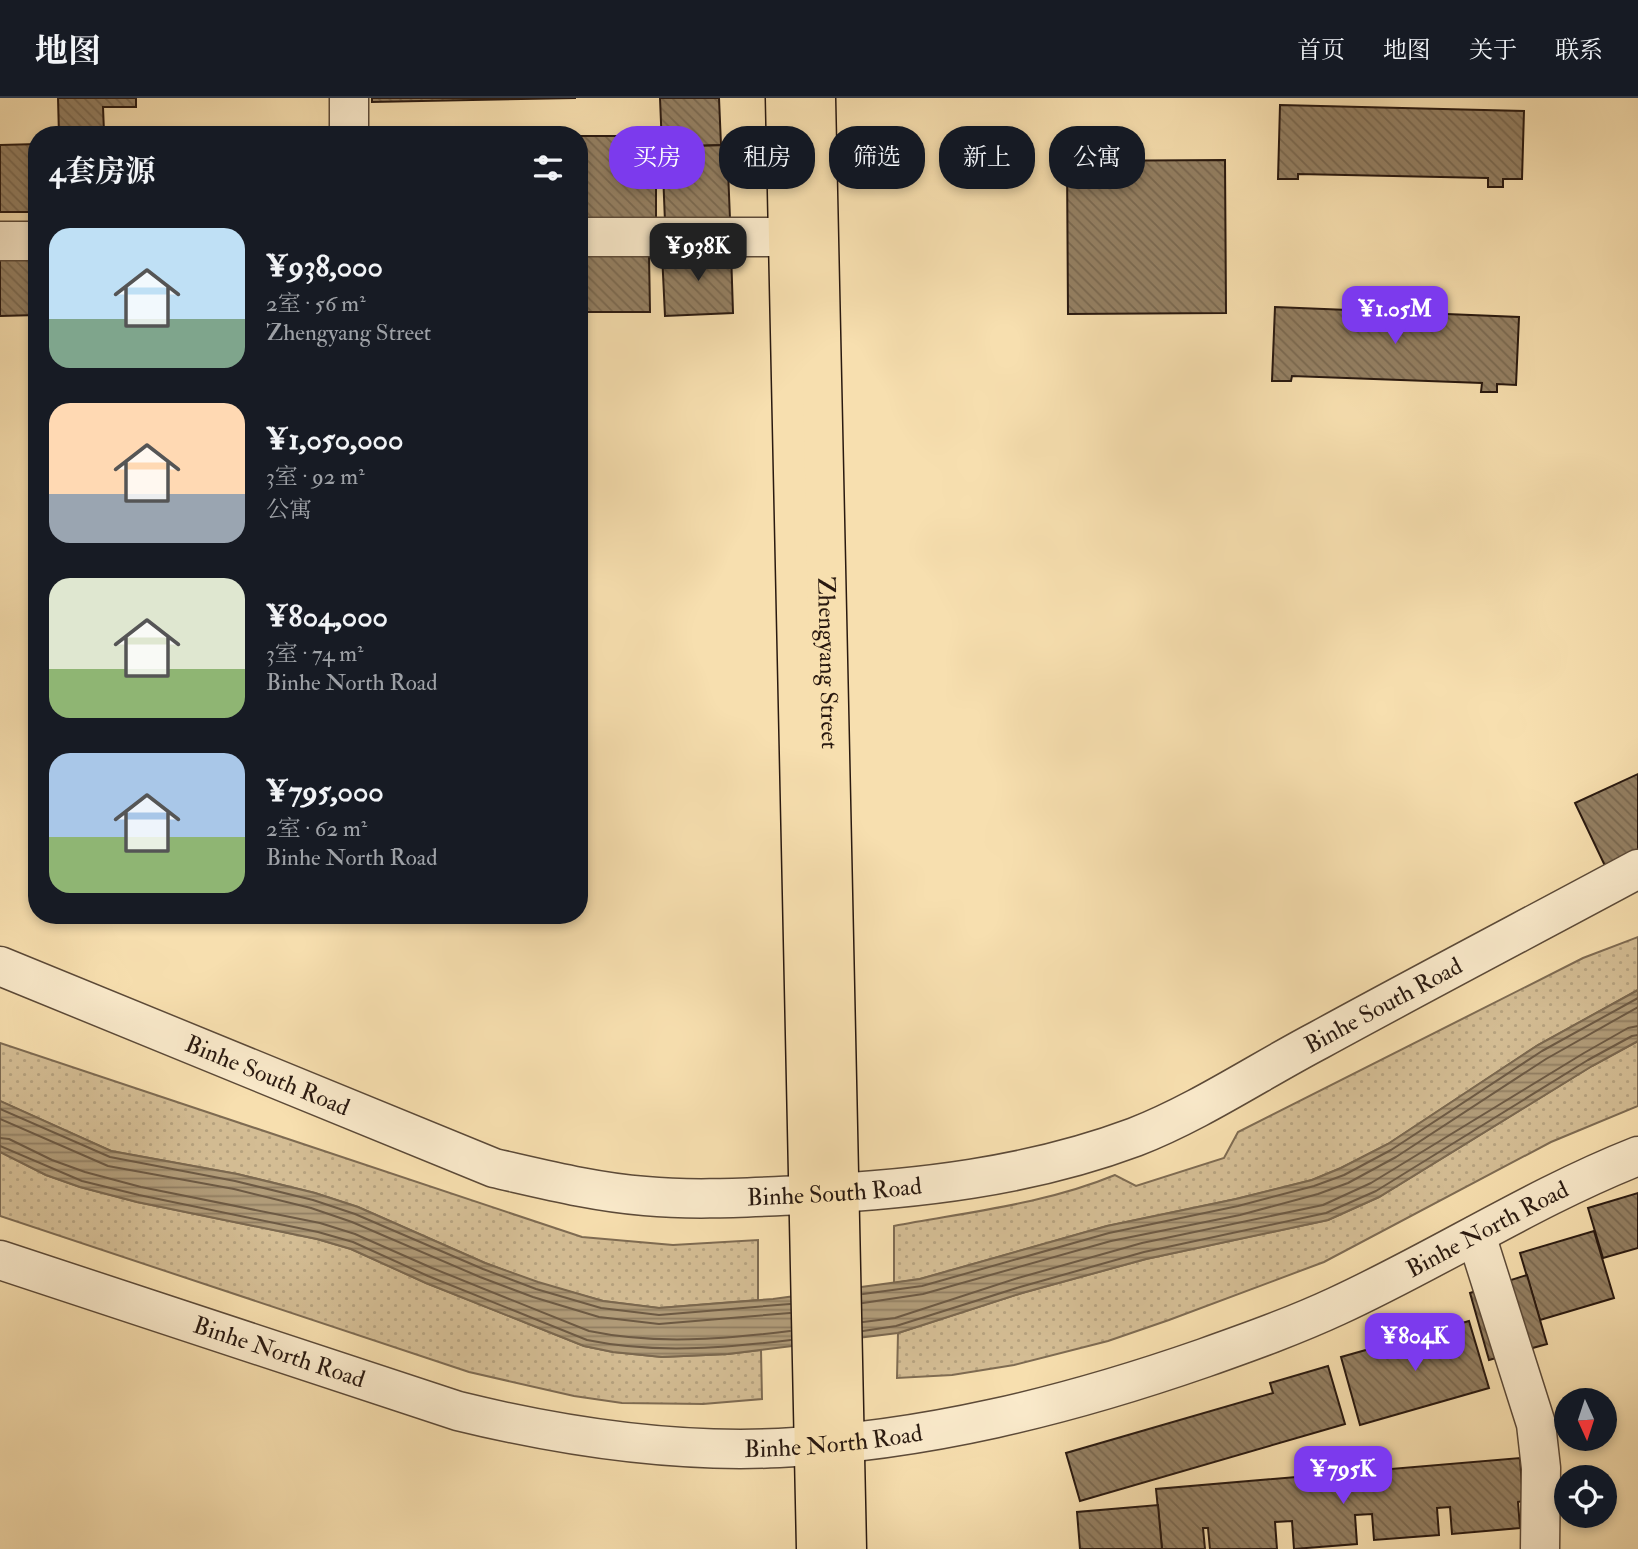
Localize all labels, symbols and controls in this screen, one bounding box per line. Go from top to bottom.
text: 地图 [35,31,101,72]
text: 首页 [1297,35,1345,66]
text: 地图 [1383,35,1431,66]
text: 关于 [1469,35,1517,66]
text: 联系 [1555,35,1603,66]
chip: 买房 [609,126,705,189]
chip: 租房 [719,126,815,189]
chip: 筛选 [829,126,925,189]
chip: 新上 [939,126,1035,189]
chip: 公寓 [1049,126,1145,189]
icon: filters [529,149,567,187]
text: 4套房源 [49,153,155,190]
pin: ¥938K [649,223,747,283]
text: ¥938K [666,231,730,260]
text: ¥938,000 [266,248,383,285]
icon: home [105,256,189,340]
pin: ¥1.05M [1338,286,1452,346]
text: 2室 · 56 m² [266,289,366,318]
text: ¥1.05M [1358,294,1432,323]
text: Zhengyang Street [266,318,431,347]
text: ¥1,050,000 [266,421,403,458]
icon: home [105,431,189,515]
text: 3室 · 92 m² [266,462,365,491]
text: 公寓 [266,495,312,524]
street label: Zhengyang Street [811,576,845,750]
text: ¥804,000 [266,598,388,635]
icon: home [105,606,189,690]
text: 3室 · 74 m² [266,639,364,668]
text: Binhe North Road [266,668,438,697]
text: ¥795,000 [266,773,384,810]
icon: home [105,781,189,865]
text: 2室 · 62 m² [266,814,367,843]
text: Binhe North Road [266,843,438,872]
street label: Binhe South Road [1299,950,1468,1060]
street label: Binhe South Road [181,1028,355,1123]
street label: Binhe South Road [746,1170,923,1213]
street label: Binhe North Road [1401,1174,1574,1285]
street label: Binhe North Road [189,1309,369,1395]
pin: ¥804K [1366,1314,1464,1373]
text: ¥804K [1381,1321,1449,1350]
north arrow [1554,1388,1617,1451]
map controls [1554,1388,1617,1528]
street label: Binhe North Road [744,1417,925,1464]
pin: ¥795K [1294,1446,1392,1506]
text: ¥795K [1310,1454,1376,1483]
button: locate [1554,1465,1617,1528]

